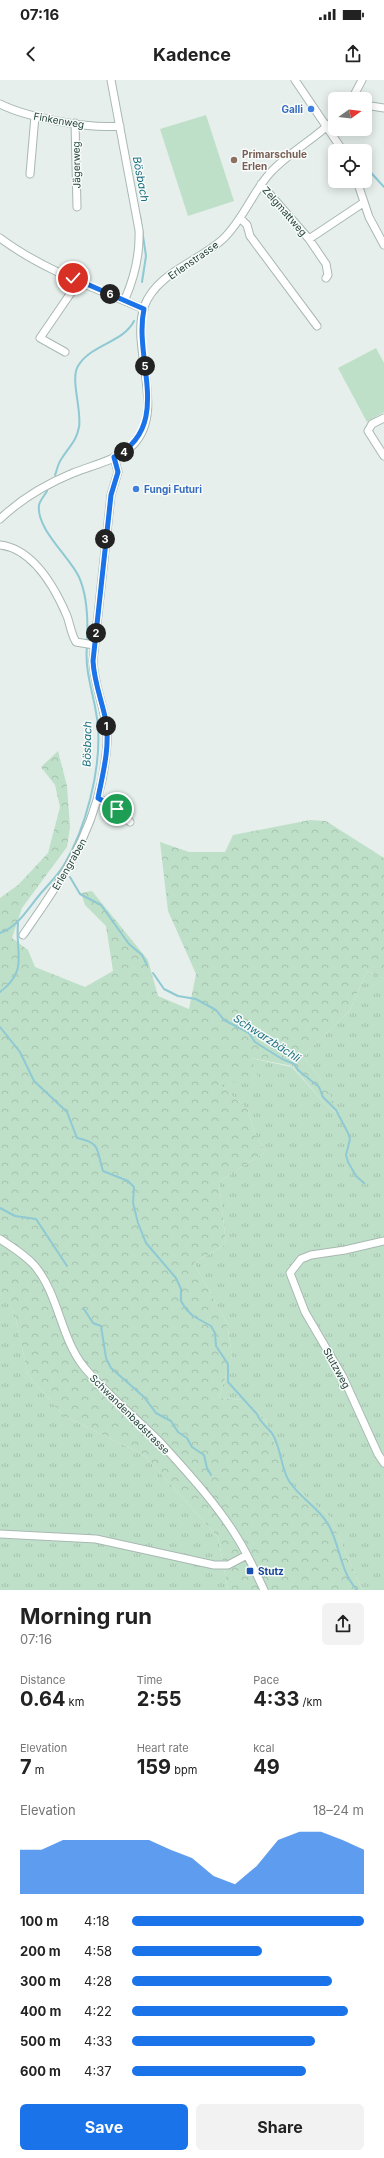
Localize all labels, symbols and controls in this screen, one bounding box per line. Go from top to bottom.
text: 07:16 [20,5,59,24]
icon: back [20,43,42,65]
icon: share [342,43,364,65]
text: Kadence [153,44,231,65]
north arrow [328,92,372,136]
map controls [328,92,372,188]
place label: Galli [282,103,303,115]
marker: Galli [306,104,316,114]
street label: Finkenweg [33,110,85,130]
street label: Jägerweg [70,141,82,189]
button: locate [328,144,372,188]
place label: Primarschule Erlen [242,148,307,172]
water label: Bösbach [130,155,152,203]
marker: Primarschule Erlen [229,155,239,165]
street label: Zelgmattweg [260,184,310,238]
street label: Erlenstrasse [166,238,220,282]
pin [56,261,90,295]
icon: check [62,267,84,289]
pin: 6 [100,284,120,304]
text: 6 [106,287,114,301]
pin: 5 [135,356,155,376]
text: 5 [141,359,149,373]
pin: 4 [114,442,134,462]
text: 4 [120,445,128,459]
place label: Fungi Futuri [144,483,202,496]
marker: Fungi Futuri [131,484,141,494]
pin: 3 [95,529,115,549]
text: 3 [101,532,109,546]
pin: 2 [86,623,106,643]
text: 2 [93,626,99,640]
pin: 1 [96,716,116,736]
text: 1 [104,719,108,733]
water label: Bösbach [80,720,94,767]
pin [100,792,134,826]
icon: arrive [106,798,128,820]
street label: Erlengraben [49,836,89,892]
water label: Schwarzbächli [231,1011,304,1065]
street label: Stutzweg [321,1346,353,1390]
street label: Schwandenbadstrasse [88,1372,173,1457]
place label: Stutz [258,1565,284,1577]
marker: Stutz [245,1566,255,1576]
text: Morning run [20,1603,152,1629]
button: share [322,1603,364,1645]
text: 07:16 [20,1631,52,1647]
text: Distance [20,1673,65,1687]
text: Time [137,1673,162,1687]
text: Pace [253,1673,279,1687]
text: 0.64 [20,1687,66,1711]
text: 2:55 [137,1687,182,1711]
text: 4:33 [253,1687,299,1711]
text: km [66,1695,84,1709]
text: /km [299,1695,322,1709]
text: Elevation [20,1741,67,1755]
text: Heart rate [137,1741,189,1755]
text: kcal [253,1741,274,1755]
text: 7 [20,1755,32,1779]
text: 159 [137,1755,171,1779]
text: 49 [253,1755,280,1779]
text: m [32,1763,44,1777]
text: bpm [171,1763,197,1777]
text: Elevation [20,1802,76,1818]
text: 18–24 m [313,1802,364,1818]
text: 100 m [20,1913,58,1929]
text: 4:18 [84,1913,109,1929]
text: 200 m [20,1943,61,1959]
text: 4:58 [84,1943,112,1959]
text: 300 m [20,1973,61,1989]
text: 4:28 [84,1973,112,1989]
text: 400 m [20,2003,61,2019]
text: 4:22 [84,2003,112,2019]
text: 500 m [20,2033,61,2049]
text: 4:33 [84,2033,112,2049]
text: 600 m [20,2063,61,2079]
text: 4:37 [84,2063,112,2079]
button: Save [20,2104,188,2150]
button: Share [196,2104,364,2150]

